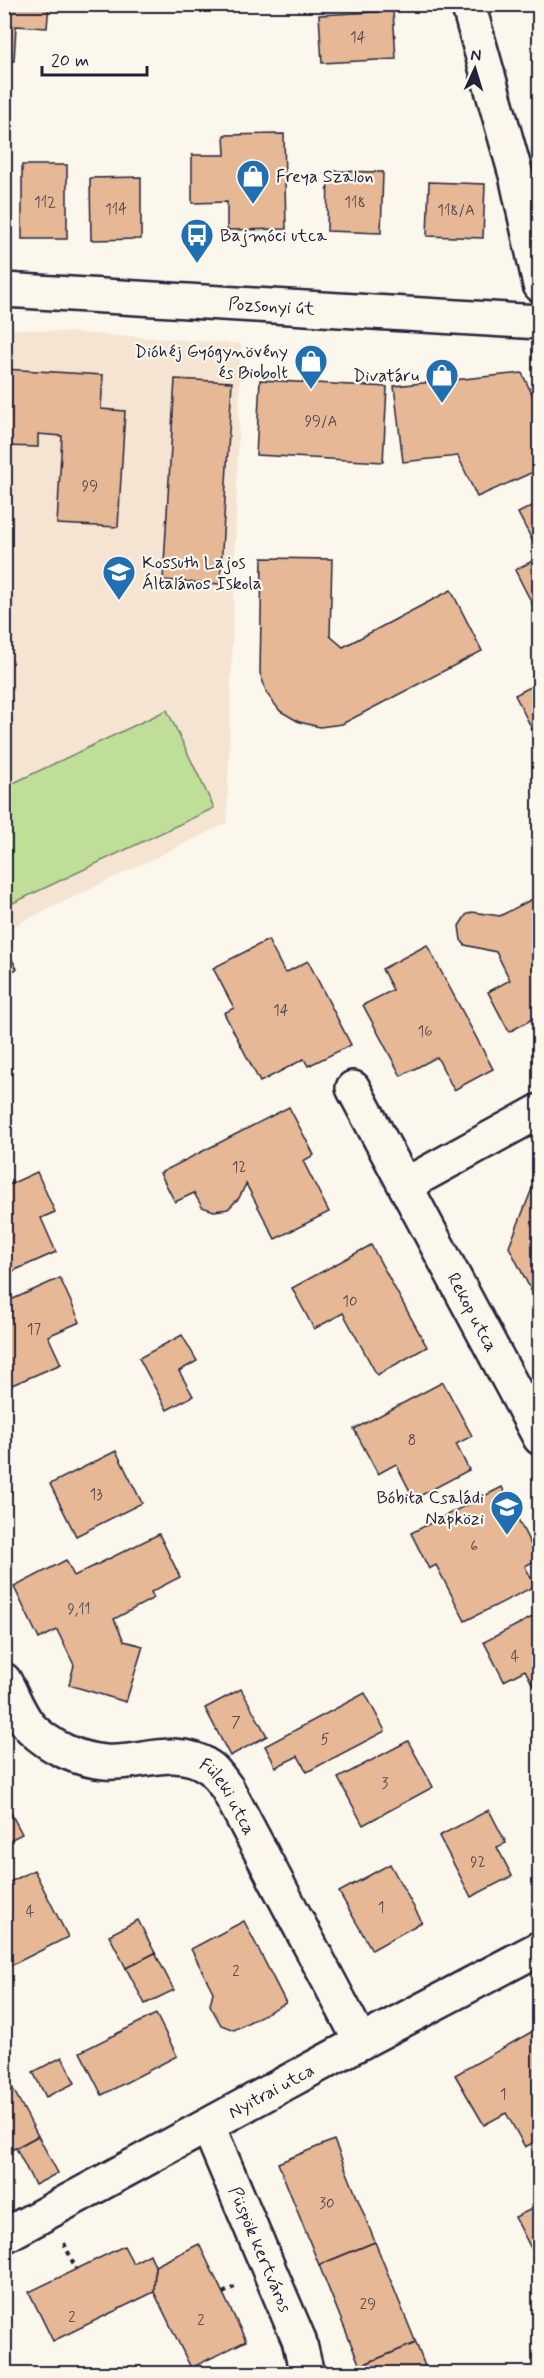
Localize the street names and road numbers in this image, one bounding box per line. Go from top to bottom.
street label: Pozsonyi út [228,292,316,322]
street label: Rekop utca [441,1269,503,1356]
street label: Füleki utca [195,1753,261,1840]
street label: Nyitrai utca [224,2059,319,2125]
street label: Püspök kertváros [222,2183,297,2316]

